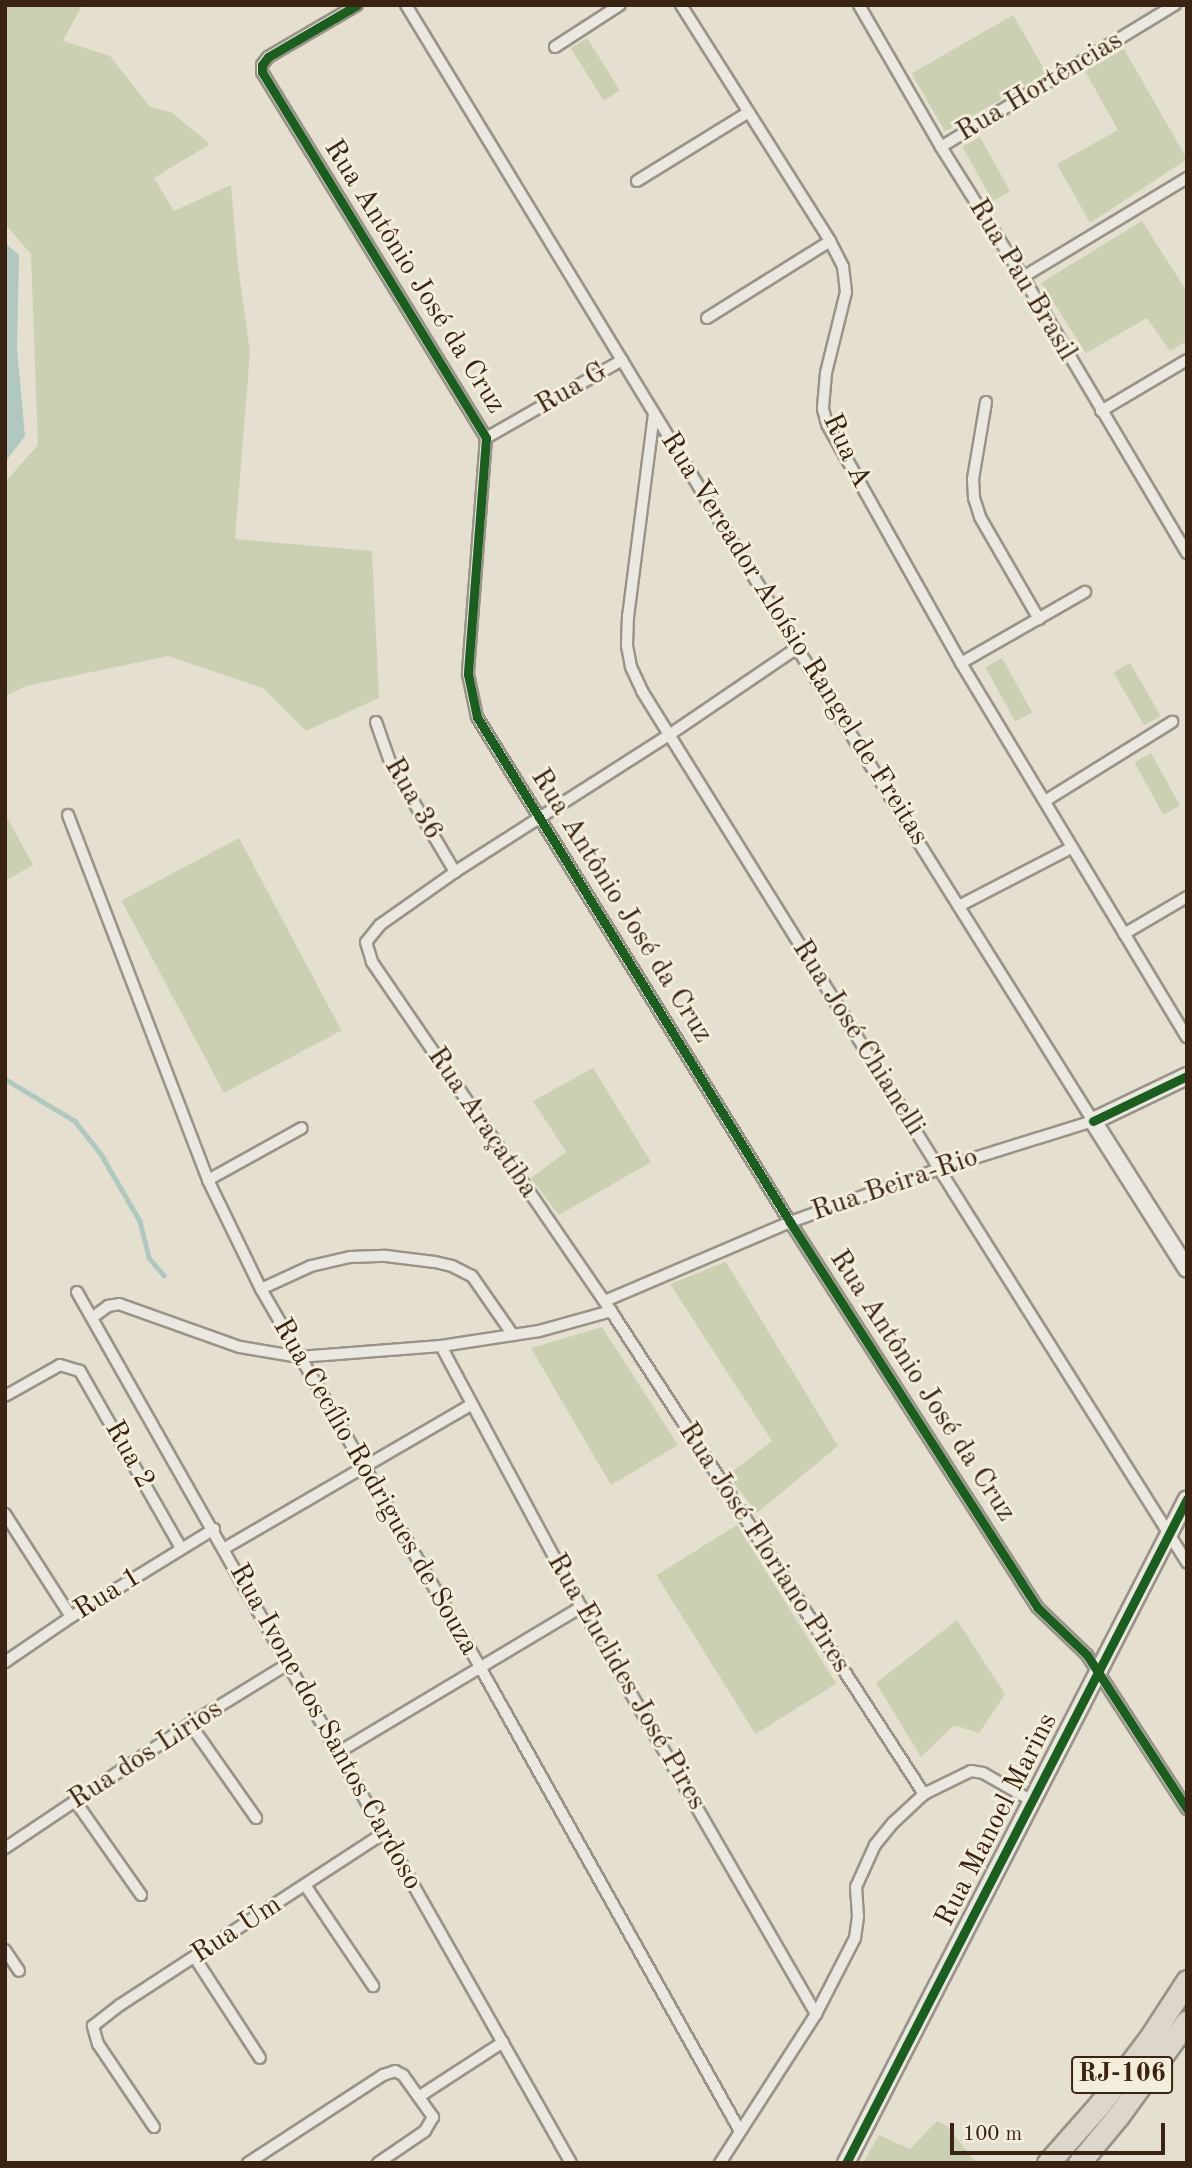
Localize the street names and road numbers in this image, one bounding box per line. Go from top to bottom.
street label: Rua Hortências [951,24,1129,150]
street label: Rua Antônio José da Cruz [316,134,512,420]
street label: Rua Pau Brasil [960,193,1084,367]
street label: Rua G [530,355,614,423]
street label: Rua A [814,409,878,493]
street label: Rua Vereador Aloísio Rangel de Freitas [652,426,936,852]
street label: Rua 36 [376,752,450,846]
street label: Rua Antônio José da Cruz [523,763,719,1049]
street label: Rua José Chianelli [784,934,932,1142]
street label: Rua Araçatiba [419,1041,545,1205]
street label: Rua Beira-Rio [807,1141,983,1229]
street label: Rua Antônio José da Cruz [822,1244,1022,1528]
street label: Rua Cecílio Rodrigues de Souza [265,1313,485,1661]
street label: Rua 2 [97,1415,161,1495]
street label: Rua José Floriano Pires [670,1417,858,1679]
street label: Rua Euclides José Pires [539,1548,713,1816]
street label: Rua Ivone dos Santos Cardoso [221,1558,429,1896]
street label: Rua 1 [68,1560,148,1628]
street label: Rua dos Lirios [63,1693,229,1817]
street label: Rua Manoel Marins [929,1708,1065,1932]
street label: Rua Um [186,1888,288,1972]
road number: RJ-106 [1070,2052,1174,2098]

